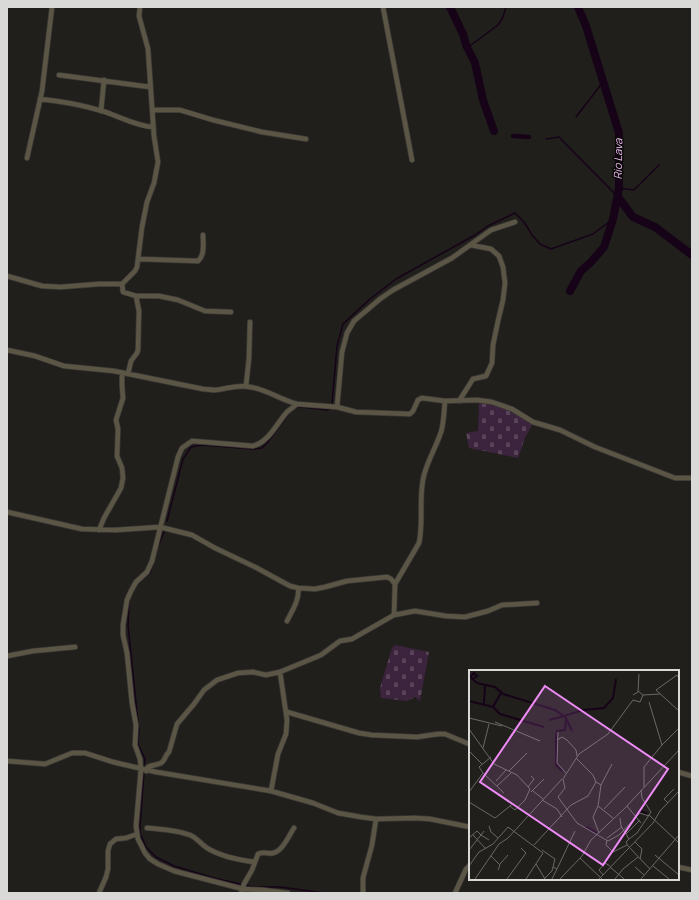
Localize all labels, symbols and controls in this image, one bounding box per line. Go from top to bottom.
water label: Rio Lava [610,137,625,180]
inset map [469,670,679,880]

